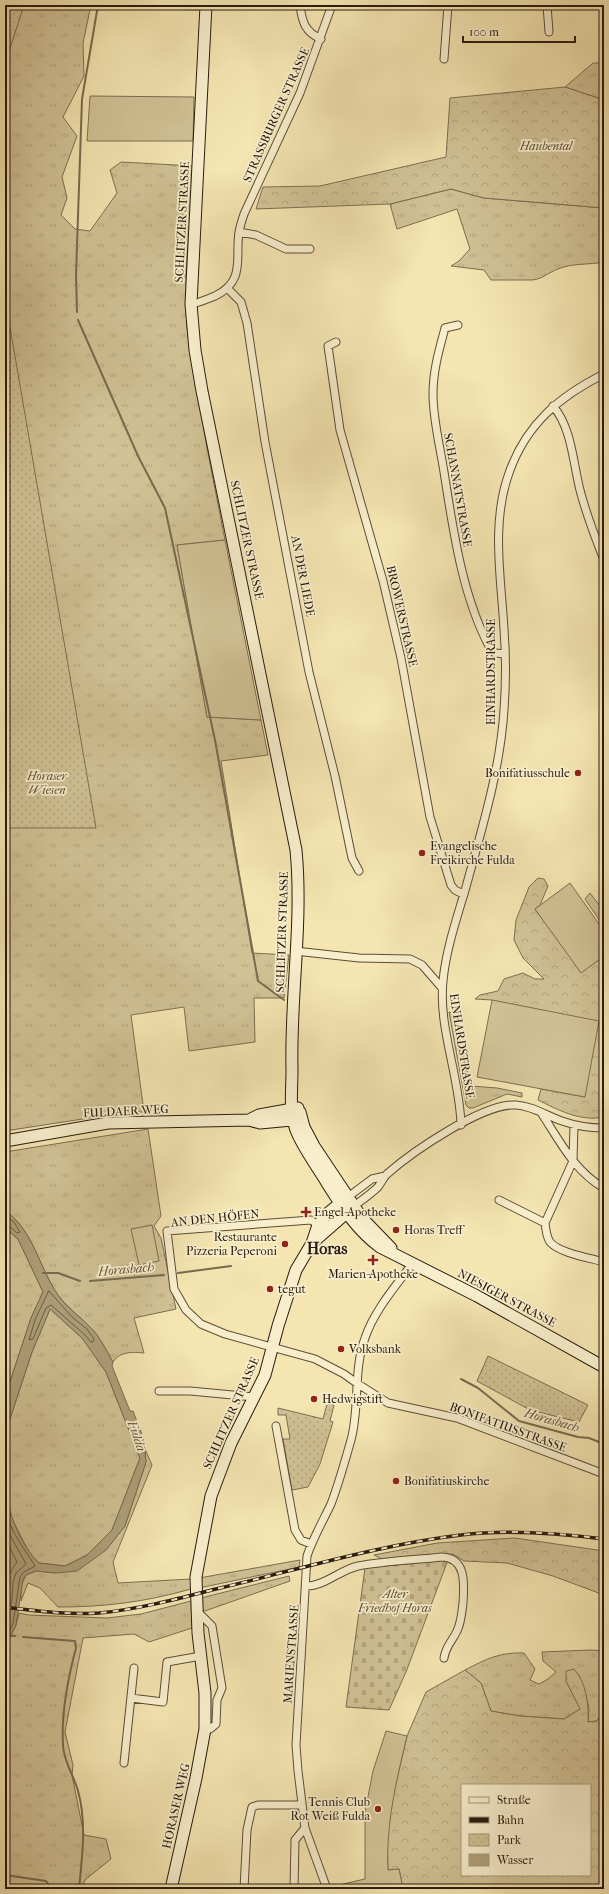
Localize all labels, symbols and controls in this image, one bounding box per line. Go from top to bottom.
scale bar [463,18,575,44]
text: 100 m [469,25,499,39]
street label: STRASSBURGER STRASSE [240,45,312,185]
park label: Haubental [519,139,574,153]
street label: SCHLITZER STRASSE [172,161,192,283]
street label: SCHANNATSTRASSE [441,432,475,548]
street label: SCHLITZER STRASSE [228,479,266,601]
street label: AN DER LIEDE [288,533,318,618]
street label: BROWERSTRASSE [384,564,420,668]
street label: EINHARDSTRASSE [484,619,498,725]
place label: Bonifatiusschule [485,766,570,780]
marker: Bonifatiusschule [573,768,583,778]
park label: Horaser Wiesen [26,769,68,797]
place label: Evangelische Freikirche Fulda [430,839,515,867]
marker: Evangelische Freikirche Fulda [417,848,427,858]
street label: SCHLITZER STRASSE [273,871,291,993]
street label: EINHARDSTRASSE [447,992,477,1100]
street label: FULDAER WEG [83,1102,170,1120]
street label: AN DEN HÖFEN [169,1205,260,1230]
place label: Engel-Apotheke [314,1205,396,1219]
marker: Engel-Apotheke [301,1207,311,1217]
place label: Horas Treff [404,1223,465,1237]
marker: Horas Treff [391,1225,401,1235]
place label: Restaurante Pizzeria Peperoni [186,1230,277,1258]
marker: Restaurante Pizzeria Peperoni [280,1239,290,1249]
district label: Horas [307,1239,347,1258]
marker: Marien-Apotheke [368,1255,378,1265]
water label: Horasbach [96,1259,155,1279]
street label: NIESIGER STRASSE [455,1266,559,1330]
place label: Marien-Apotheke [328,1267,418,1281]
place label: tegut [278,1282,307,1296]
marker: tegut [265,1284,275,1294]
place label: Volksbank [348,1342,402,1356]
marker: Volksbank [336,1344,346,1354]
street label: SCHLITZER STRASSE [200,1355,262,1471]
place label: Hedwigstift [322,1392,384,1406]
marker: Hedwigstift [309,1394,319,1404]
street label: BONIFATIUSSTRASSE [448,1399,568,1455]
water label: Horasbach [522,1405,581,1435]
water label: Fulda [124,1418,149,1454]
place label: Bonifatiuskirche [404,1474,489,1488]
marker: Bonifatiuskirche [391,1476,401,1486]
park label: Alter Friedhof Horas [357,1587,432,1615]
street label: MARIENSTRASSE [281,1604,301,1704]
street label: HORASER WEG [159,1761,193,1850]
legend [461,1784,591,1876]
text: Straße [497,1793,531,1807]
place label: Tennis Club Rot Weiß Fulda [290,1795,370,1823]
marker: Tennis Club Rot Weiß Fulda [373,1804,383,1814]
text: Bahn [497,1813,524,1827]
text: Park [497,1833,522,1847]
text: Wasser [496,1853,534,1867]

